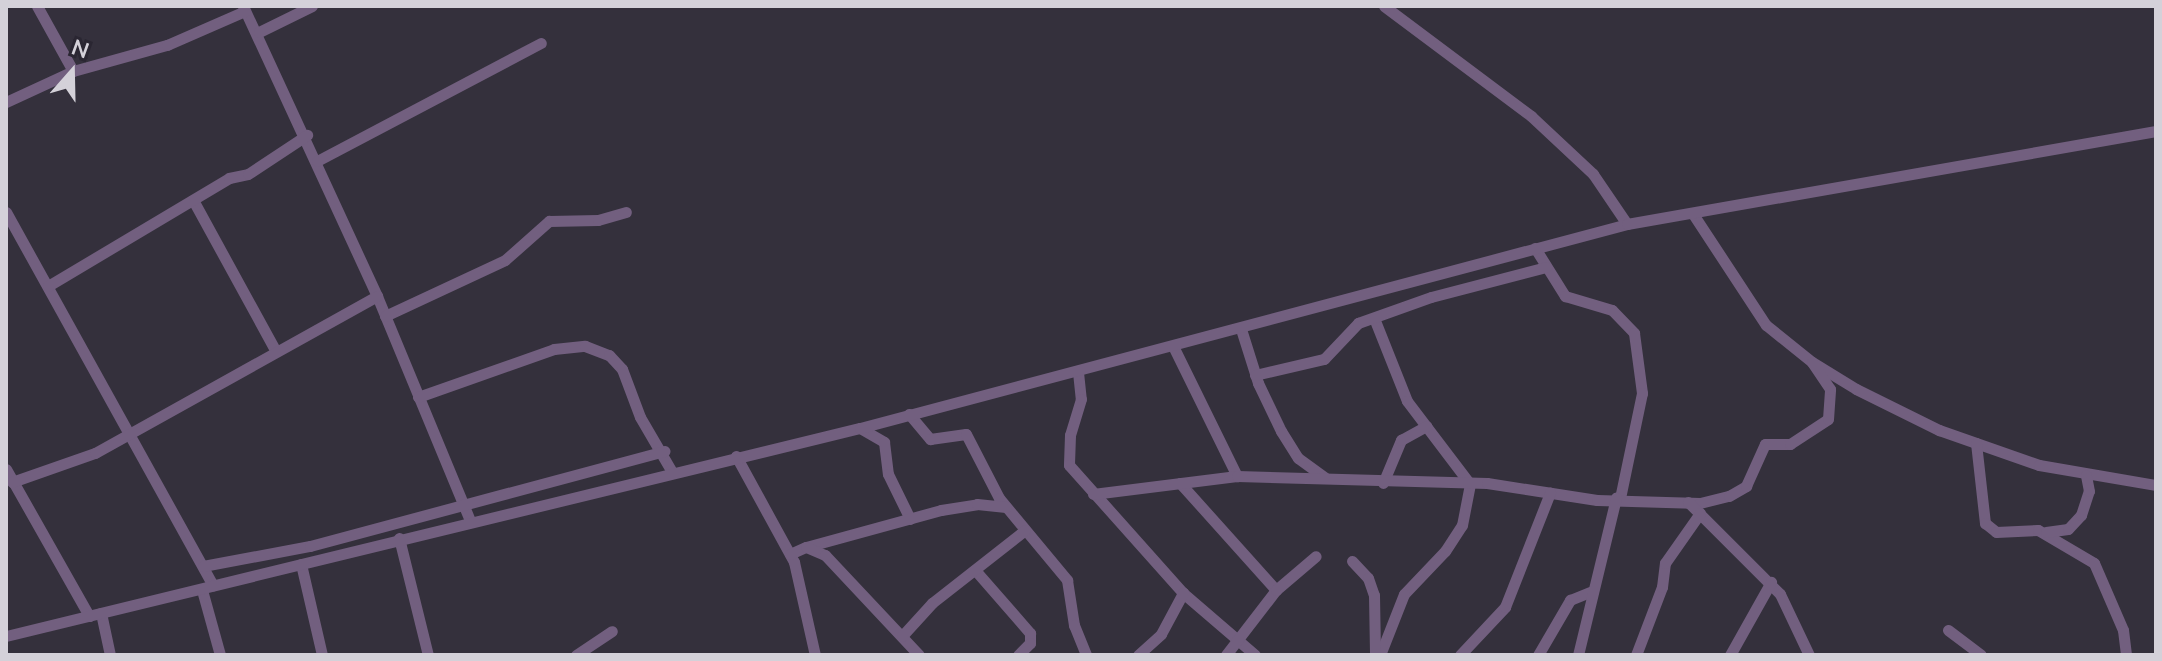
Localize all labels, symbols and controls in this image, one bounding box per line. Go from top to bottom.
north arrow [32,32,112,112]
text: N [67,33,93,66]

